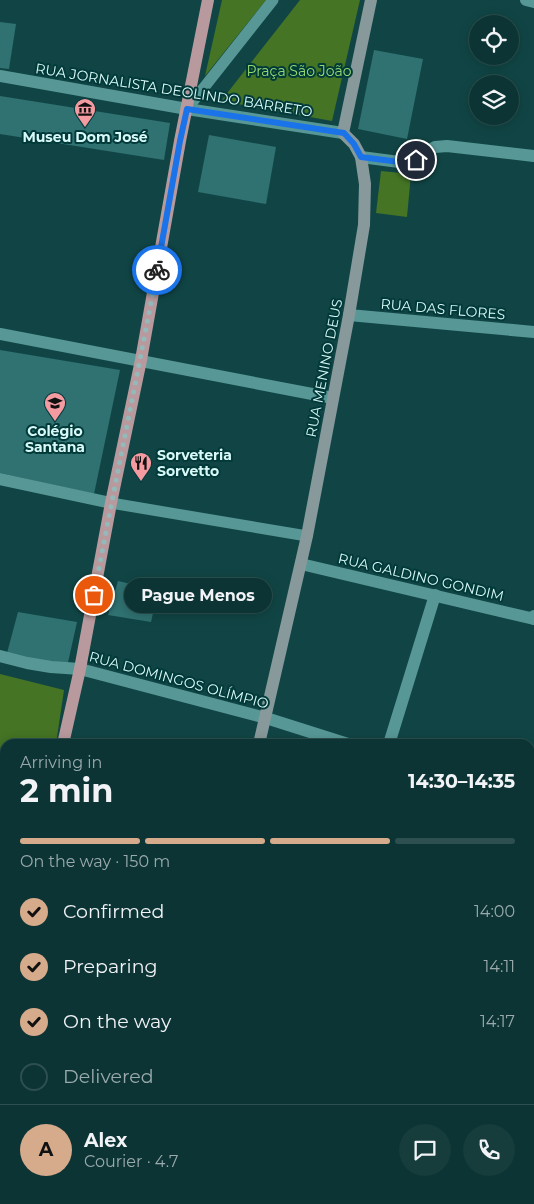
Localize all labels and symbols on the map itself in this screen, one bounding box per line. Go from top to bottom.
street label: RUA JORNALISTA DEOLINDO BARRETO [34,59,314,121]
park label: Praça São João [247,62,352,80]
museum icon: Museu Dom José [73,97,97,128]
place label: Museu Dom José [22,128,148,146]
pin [395,139,437,181]
courier [132,245,182,295]
street label: RUA DAS FLORES [380,295,506,323]
street label: RUA MENINO DEUS [302,297,346,439]
school or university icon: Colégio Santana [43,391,67,422]
place label: Colégio Santana [25,422,85,456]
place label: Sorveteria Sorvetto [157,446,232,480]
restaurant icon: Sorveteria Sorvetto [129,451,153,482]
street label: RUA GALDINO GONDIM [336,549,506,605]
pin [73,574,115,616]
callout: Pague Menos [124,578,272,612]
street label: RUA DOMINGOS OLÍMPIO [87,647,271,713]

